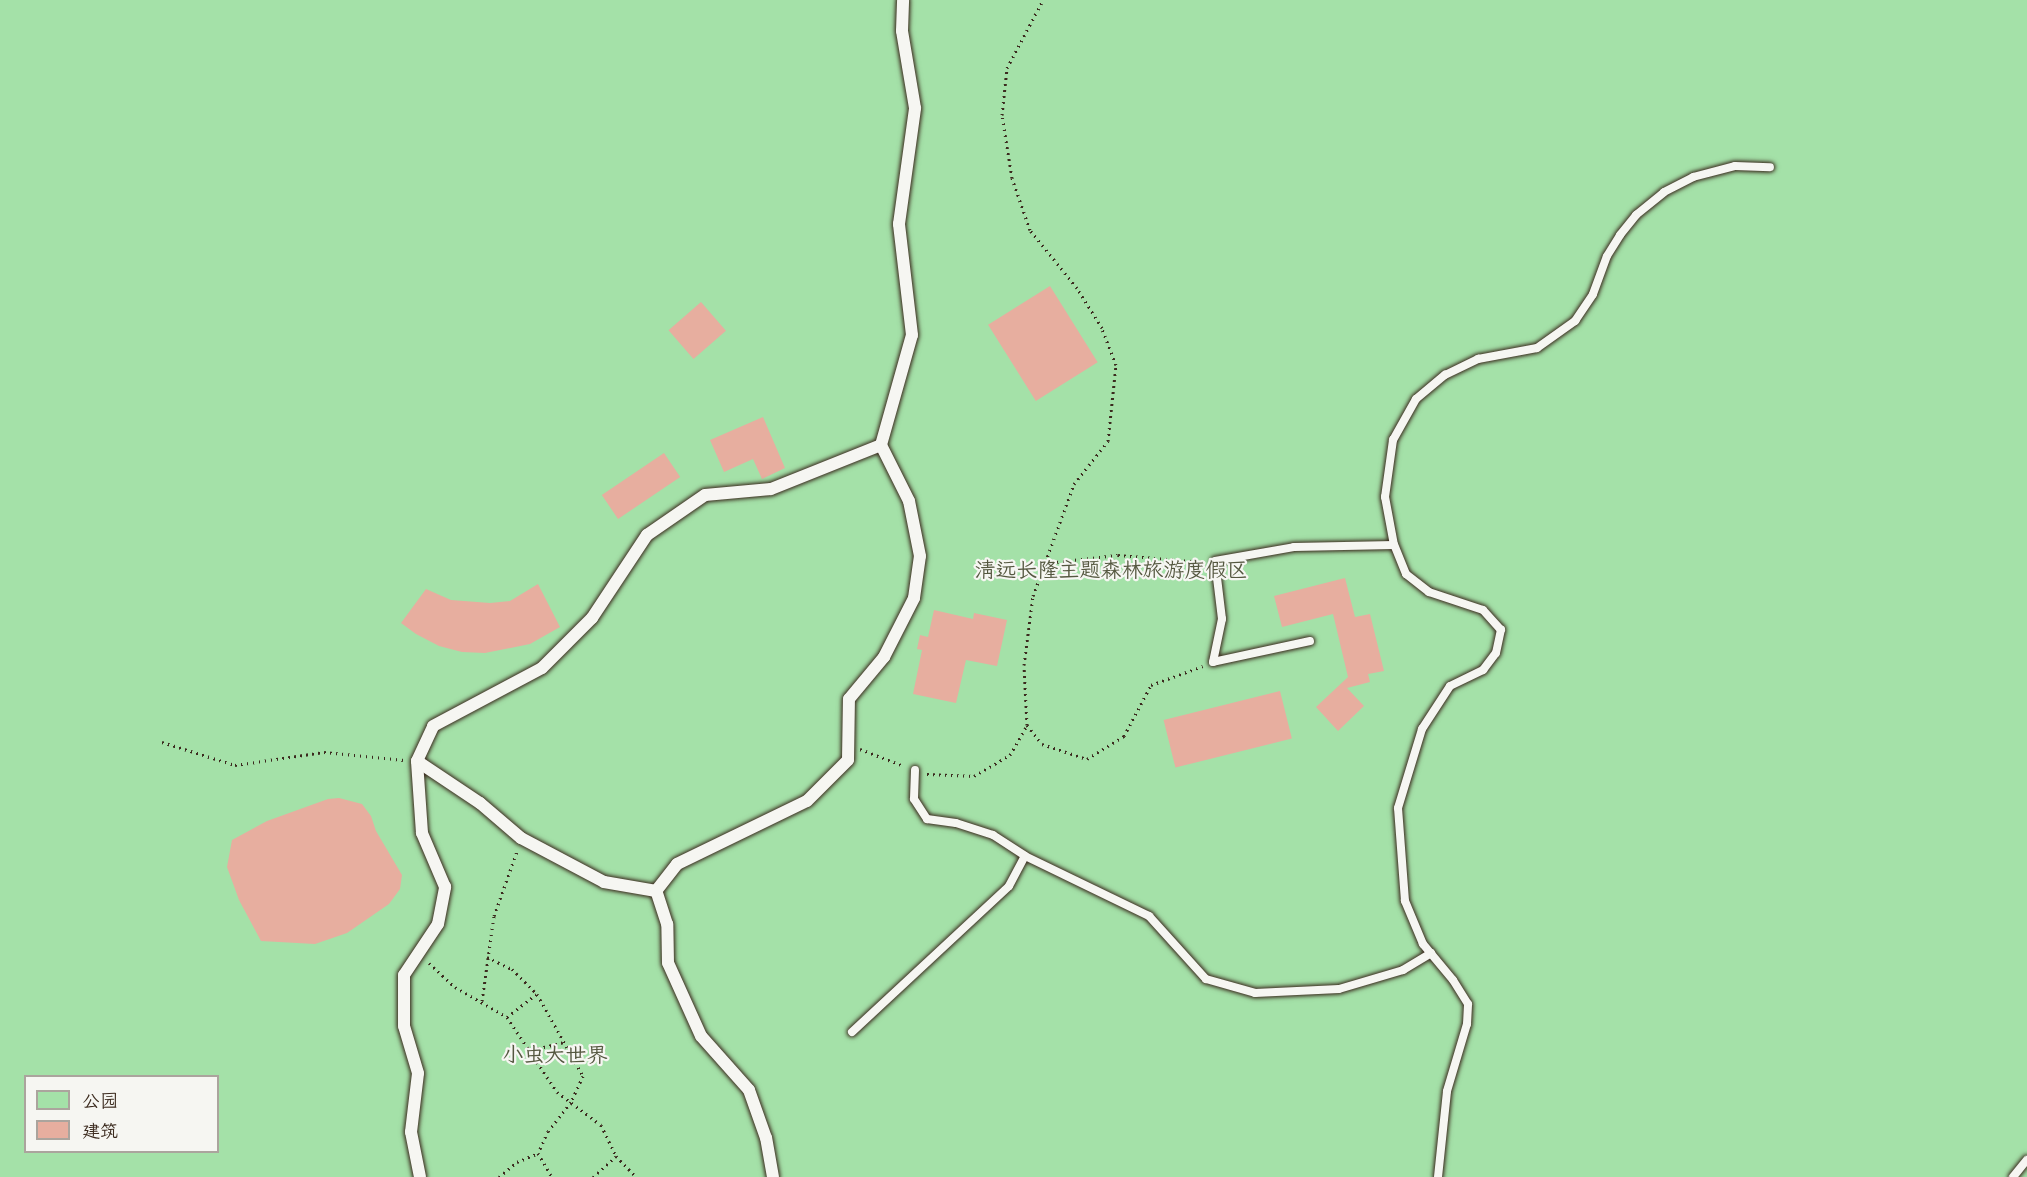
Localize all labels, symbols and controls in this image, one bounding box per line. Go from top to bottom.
park label: 清远长隆主题森林旅游度假区 [975,557,1247,583]
park label: 小虫大世界 [503,1042,607,1068]
legend [24,1075,219,1153]
text: 公园 [82,1089,118,1113]
text: 建筑 [82,1119,118,1143]

